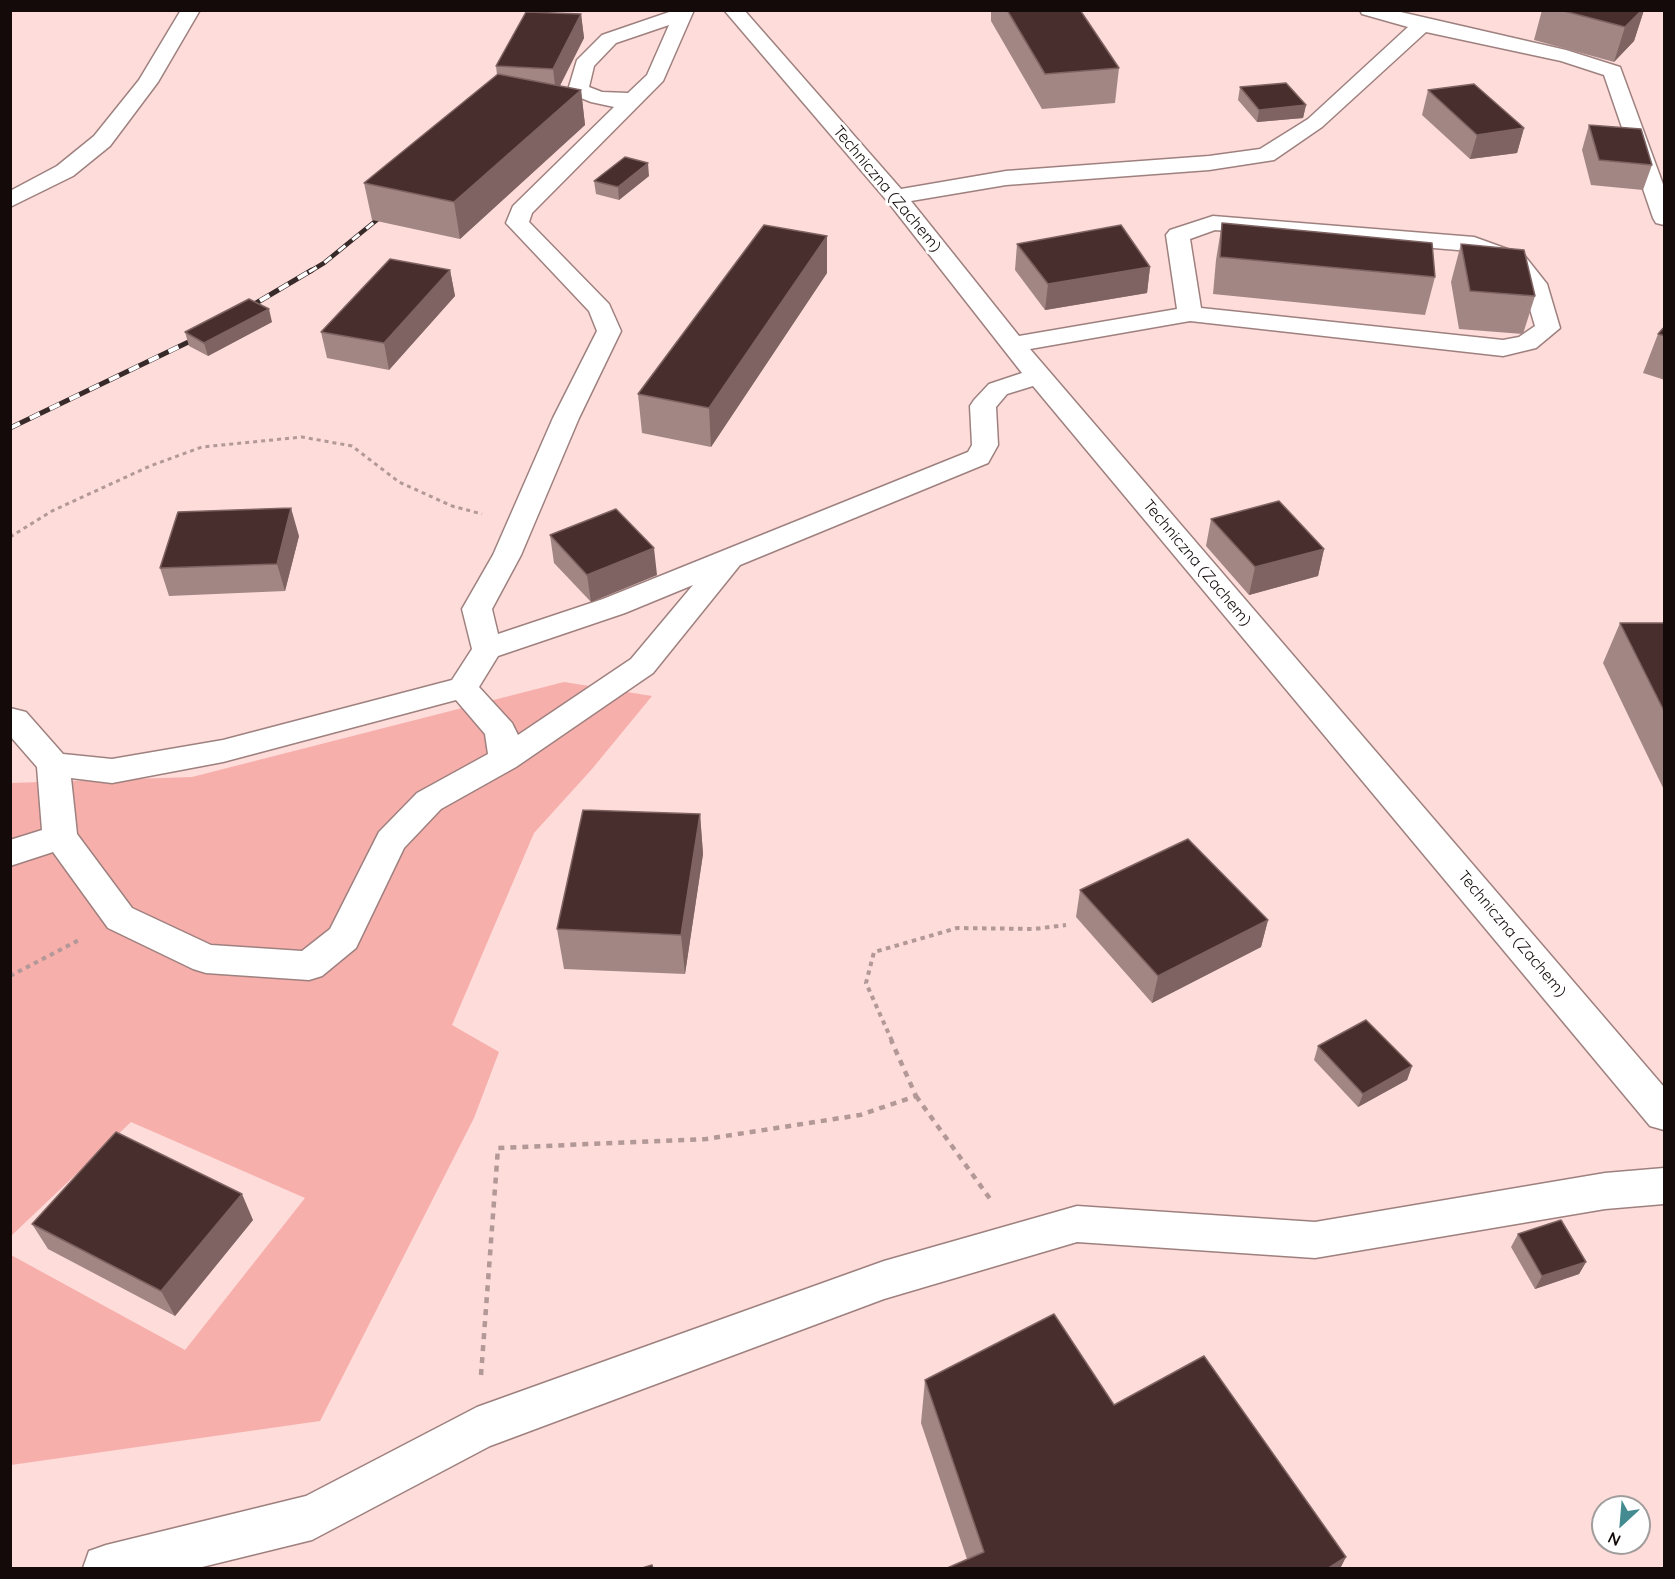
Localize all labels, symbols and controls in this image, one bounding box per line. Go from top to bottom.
street label: Techniczna (Zachem) [829,122,945,256]
street label: Techniczna (Zachem) [1139,496,1255,630]
street label: Techniczna (Zachem) [1454,867,1570,1001]
north arrow [1591,1495,1651,1555]
text: N [1604,1528,1624,1551]

